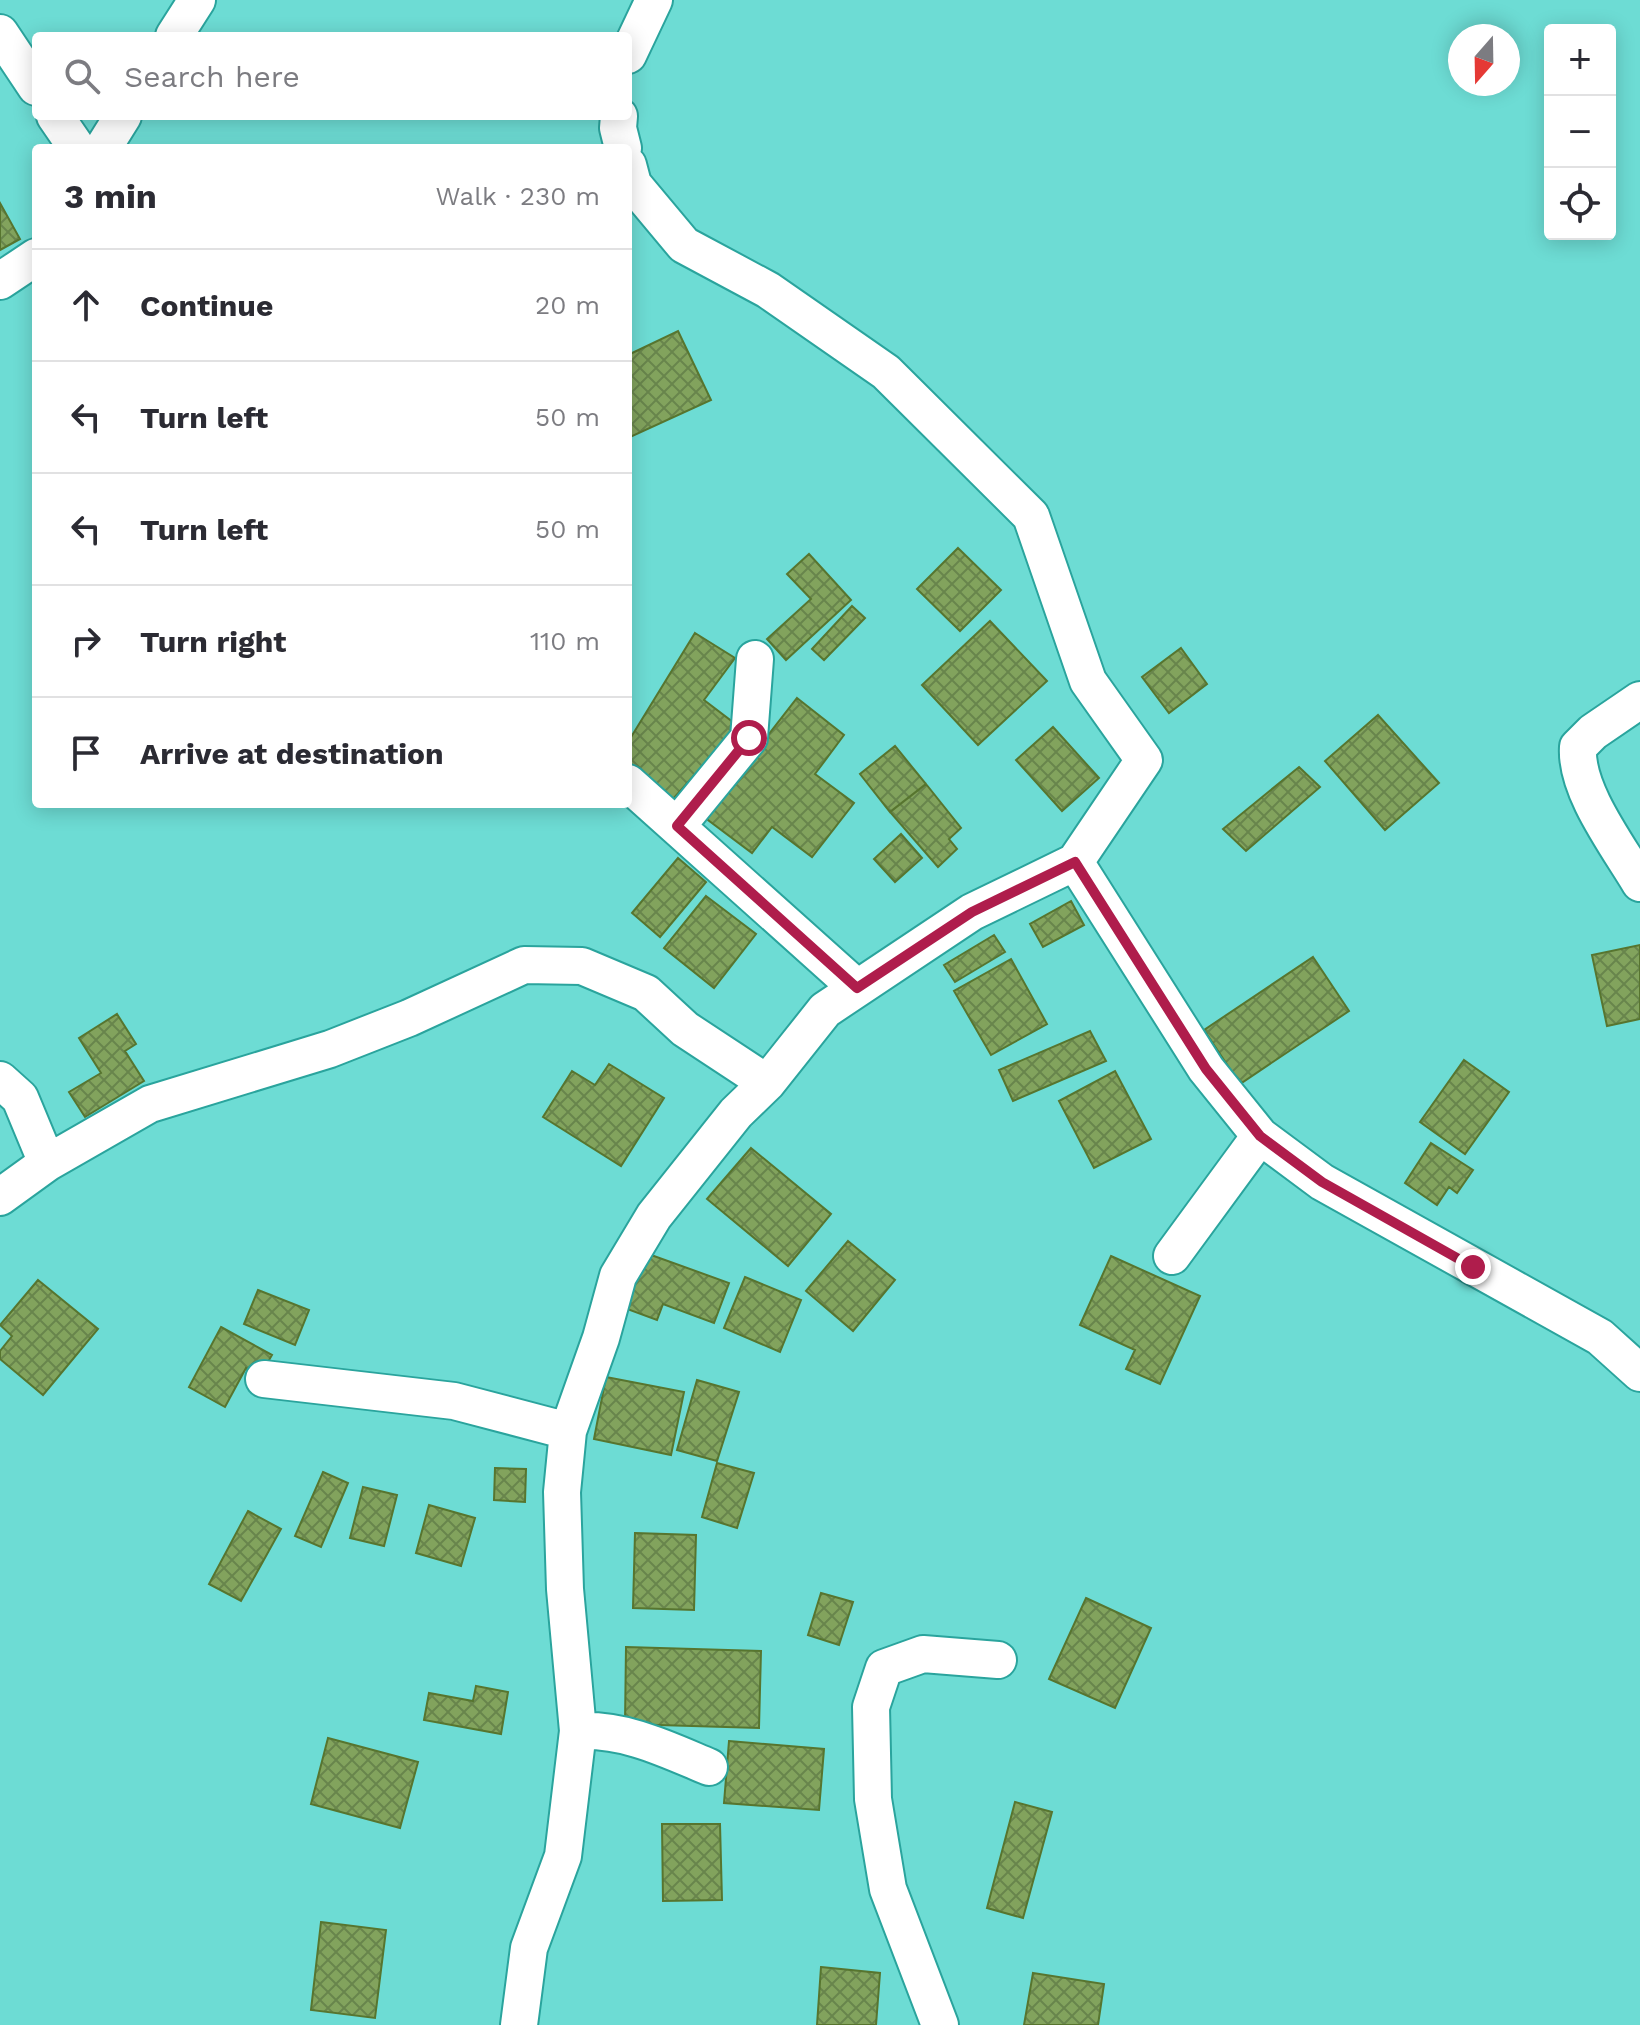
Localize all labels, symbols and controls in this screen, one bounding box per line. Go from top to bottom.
north arrow [1448,24,1520,96]
map controls [1544,24,1616,240]
button: + [1544,24,1616,96]
search box [32,32,632,120]
icon: search [60,54,104,98]
text: Search here [124,59,300,94]
button: − [1544,96,1616,168]
button: locate [1544,168,1616,240]
text: 3 min [64,176,157,216]
text: Walk · 230 m [435,181,600,211]
icon: ahead [64,283,108,327]
text: Continue [140,288,273,323]
text: 20 m [535,290,600,320]
icon: left [64,395,108,439]
text: Turn left [140,400,268,435]
text: 50 m [535,402,600,432]
icon: left [64,507,108,551]
text: Turn left [140,512,268,547]
text: 50 m [535,514,600,544]
icon: right [64,619,108,663]
text: Turn right [140,624,286,659]
text: 110 m [530,626,600,656]
route start [731,720,767,756]
icon: arrive [64,731,108,775]
text: Arrive at destination [140,736,444,771]
route end [1455,1249,1491,1285]

